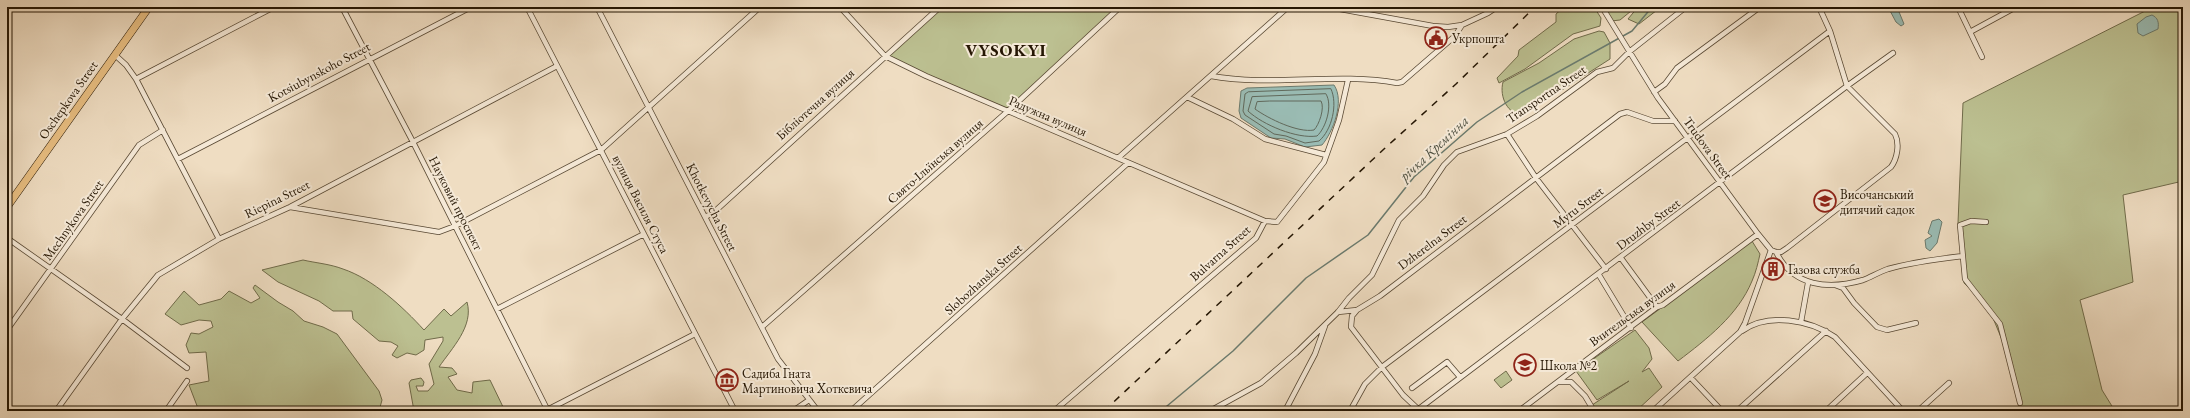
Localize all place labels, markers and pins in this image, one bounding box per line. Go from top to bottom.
public building icon: Укрпошта [1423,25,1449,51]
place label: Укрпошта [1451,30,1505,47]
place label: Височанський дитячий садок [1840,186,1915,218]
school or university icon: Височанський дитячий садок [1812,188,1838,214]
building icon: Газова служба [1760,256,1786,282]
place label: Газова служба [1788,261,1861,278]
school or university icon: Школа №2 [1512,352,1538,378]
place label: Школа №2 [1540,357,1598,374]
place label: Садиба Гната Мартиновича Хоткевича [742,365,873,397]
museum icon: Садиба Гната Мартиновича Хоткевича [714,367,740,393]

